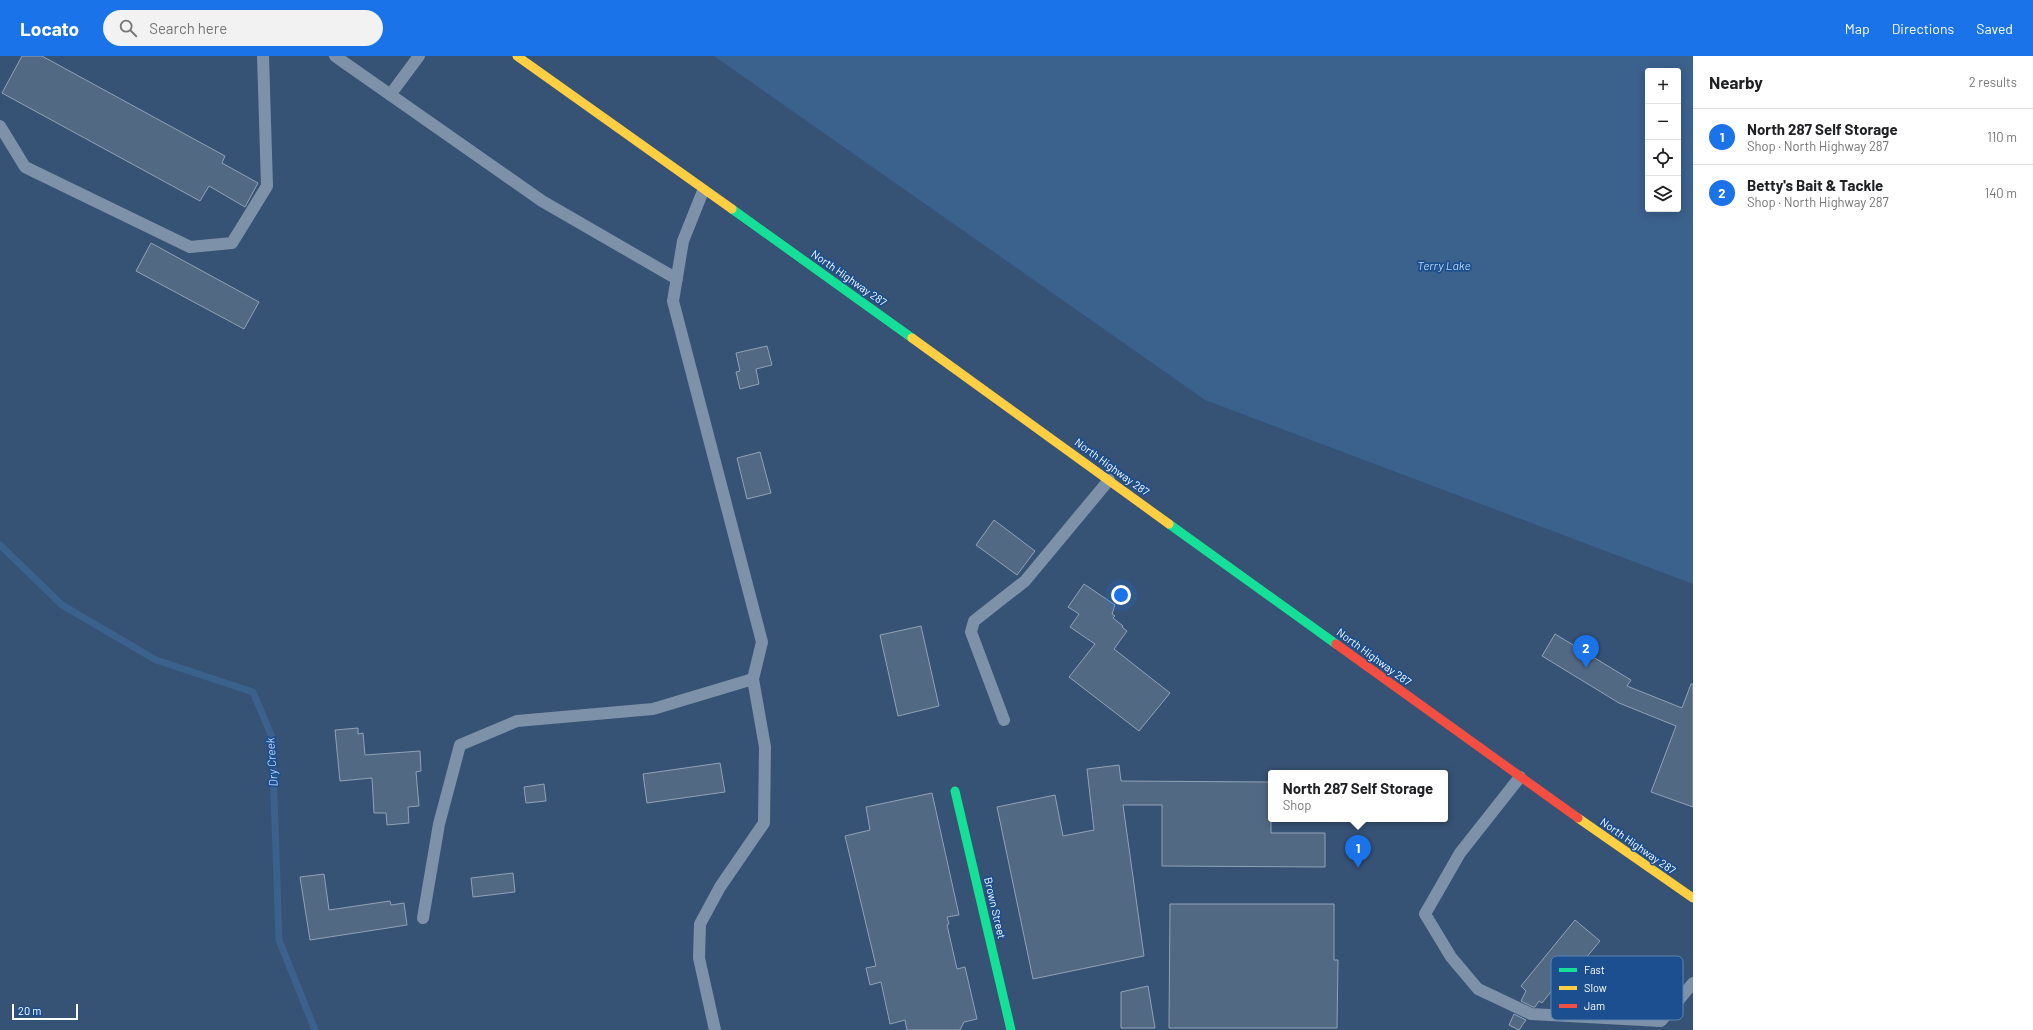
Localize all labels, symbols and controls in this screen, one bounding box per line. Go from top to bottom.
search box [103,10,383,46]
text: Locato [20,17,79,40]
icon: search [117,17,139,39]
text: Search here [149,19,227,37]
text: Map [1845,20,1870,37]
text: Directions [1892,20,1954,37]
text: Saved [1976,20,2013,37]
map controls [1645,68,1681,212]
button: + [1645,68,1681,104]
text: Nearby [1709,72,1763,92]
text: 2 results [1969,74,2017,90]
button: − [1645,104,1681,140]
text: North 287 Self Storage [1747,120,1898,138]
text: 1 [1720,129,1724,145]
text: 110 m [1987,129,2017,145]
text: Shop · North Highway 287 [1747,138,1889,154]
button: locate [1645,140,1681,176]
button: layers [1645,176,1681,212]
text: Betty's Bait & Tackle [1747,176,1883,194]
text: 2 [1718,185,1726,201]
text: 140 m [1985,185,2017,201]
text: Shop · North Highway 287 [1747,194,1889,210]
street label: North Highway 287 [809,247,889,308]
water label: Terry Lake [1417,258,1471,272]
street label: North Highway 287 [1073,435,1152,498]
your location [1111,585,1131,605]
street label: North Highway 287 [1335,625,1414,688]
pin: 2 [1573,635,1599,668]
water label: Dry Creek [262,737,280,787]
popup [1268,770,1448,822]
text: North 287 Self Storage [1283,779,1433,797]
text: Shop [1283,797,1311,813]
street label: North Highway 287 [1598,815,1678,876]
pin: 1 [1345,835,1371,868]
street label: Brown Street [982,876,1009,940]
legend [1551,956,1683,1020]
text: Fast [1584,963,1605,976]
text: Slow [1584,981,1607,994]
text: Jam [1584,999,1605,1012]
scale bar [12,1002,78,1021]
text: 20 m [18,1004,41,1017]

